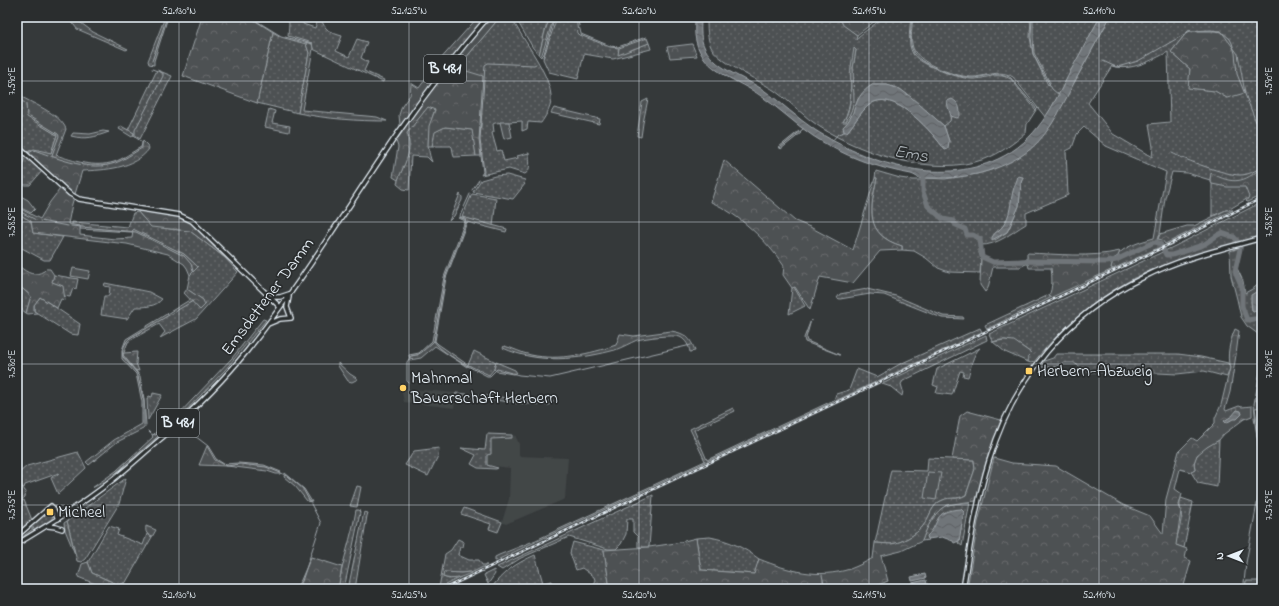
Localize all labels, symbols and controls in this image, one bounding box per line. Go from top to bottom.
text: 52.130°N [162,4,196,19]
text: 52.125°N [391,4,427,19]
text: 52.120°N [622,4,657,19]
text: 52.115°N [852,4,886,19]
text: 52.110°N [1083,4,1116,19]
road number: B 481 [424,55,466,83]
text: 7.590°E [5,67,20,95]
text: 7.590°E [1262,67,1277,95]
water label: Ems [892,139,931,171]
text: 7.585°E [5,207,20,237]
text: 7.585°E [1262,207,1277,237]
street label: Emsdettener Damm [215,233,321,361]
text: 7.580°E [5,350,20,378]
text: 7.580°E [1262,350,1277,378]
place label: Herbern-Abzweig [1037,359,1152,386]
place label: Mahnmal Bauerschaft Herbern [410,366,558,411]
marker: Herbern-Abzweig [1024,366,1034,376]
marker: Mahnmal Bauerschaft Herbern [398,383,408,393]
road number: B 481 [157,409,199,437]
text: 7.575°E [5,490,20,520]
text: 7.575°E [1262,490,1277,520]
place label: Micheel [58,500,105,525]
marker: Micheel [45,507,55,517]
north arrow [1209,536,1249,576]
text: N [1212,552,1228,560]
text: 52.130°N [162,588,196,603]
text: 52.125°N [391,588,427,603]
text: 52.120°N [622,588,657,603]
text: 52.115°N [852,588,886,603]
text: 52.110°N [1083,588,1116,603]

